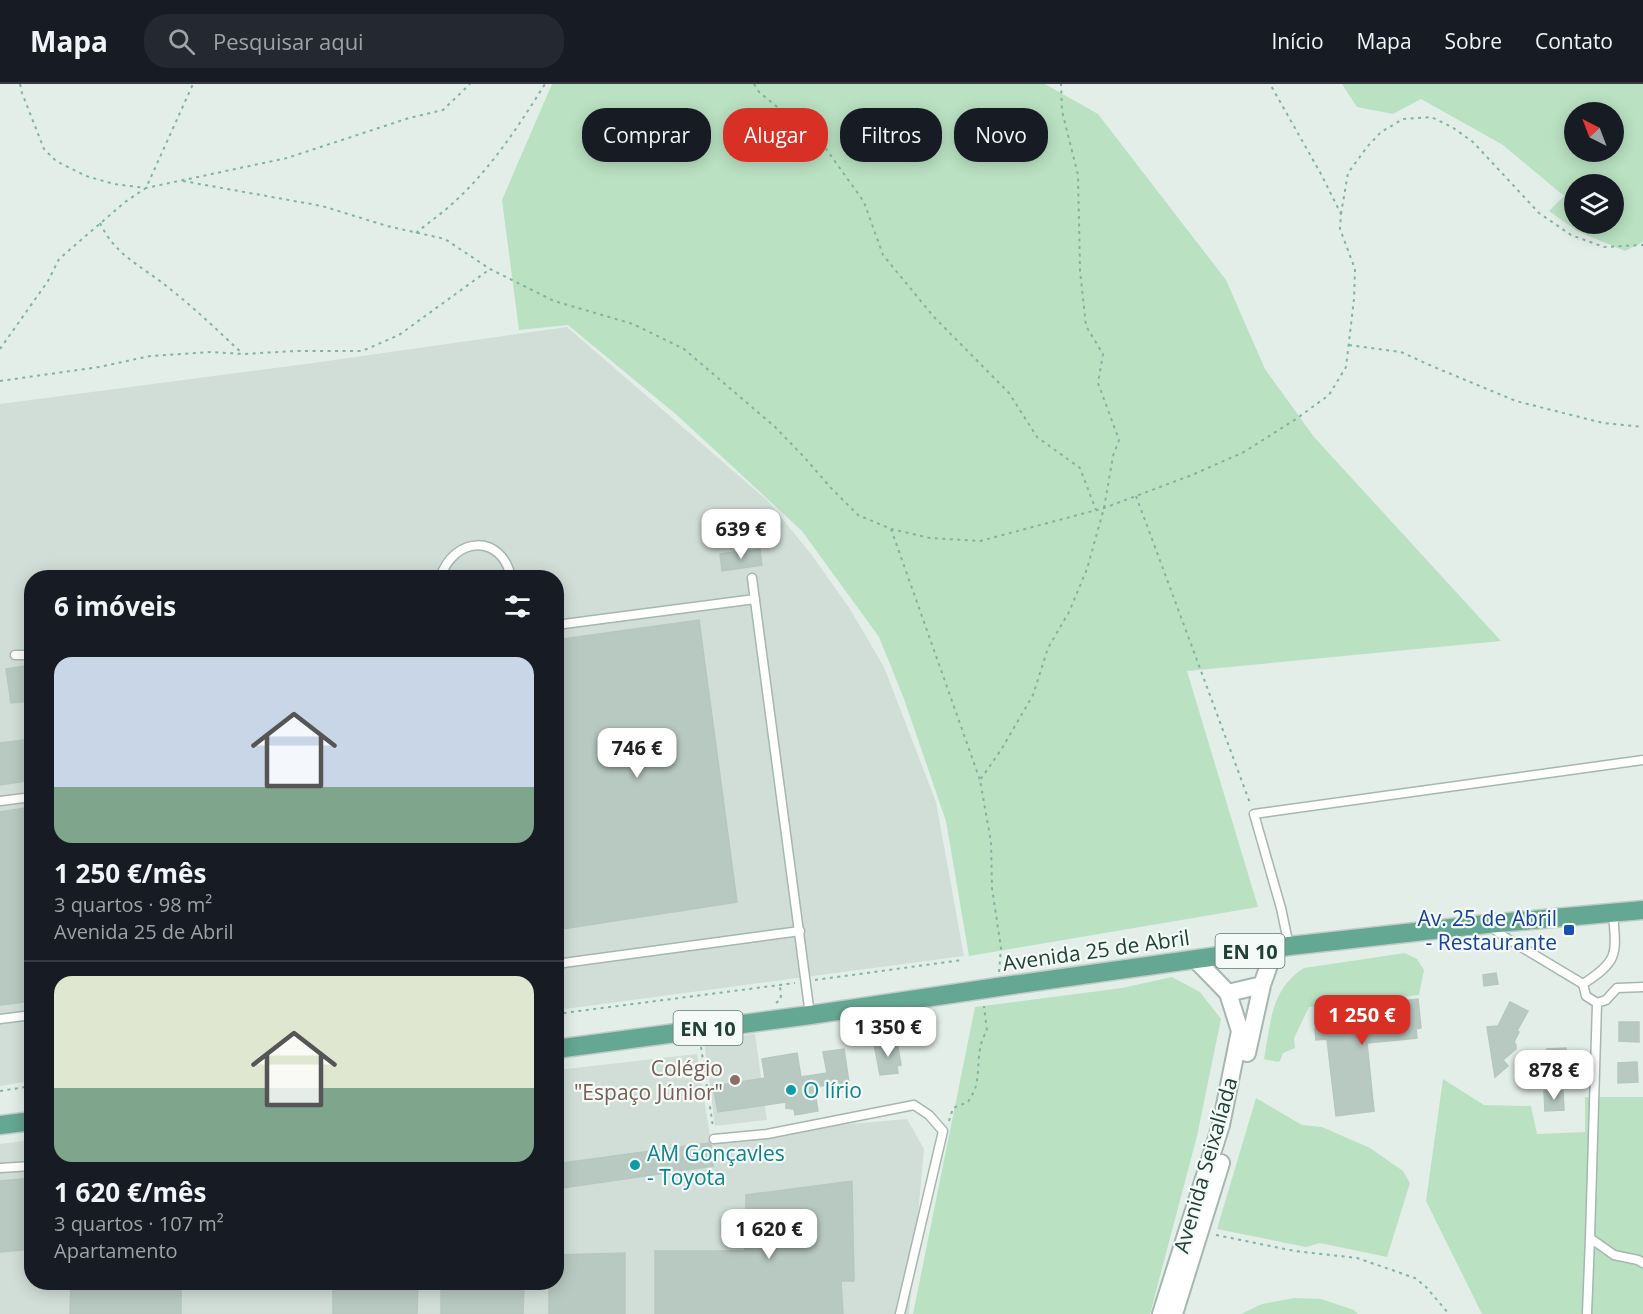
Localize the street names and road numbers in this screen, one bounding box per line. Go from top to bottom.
street label: Avenida 25 de Abril [1001,923,1191,977]
road number: EN 10 [1216,934,1284,968]
road number: EN 10 [674,1011,742,1045]
street label: Avenida Seixalíada [1166,1074,1244,1256]

